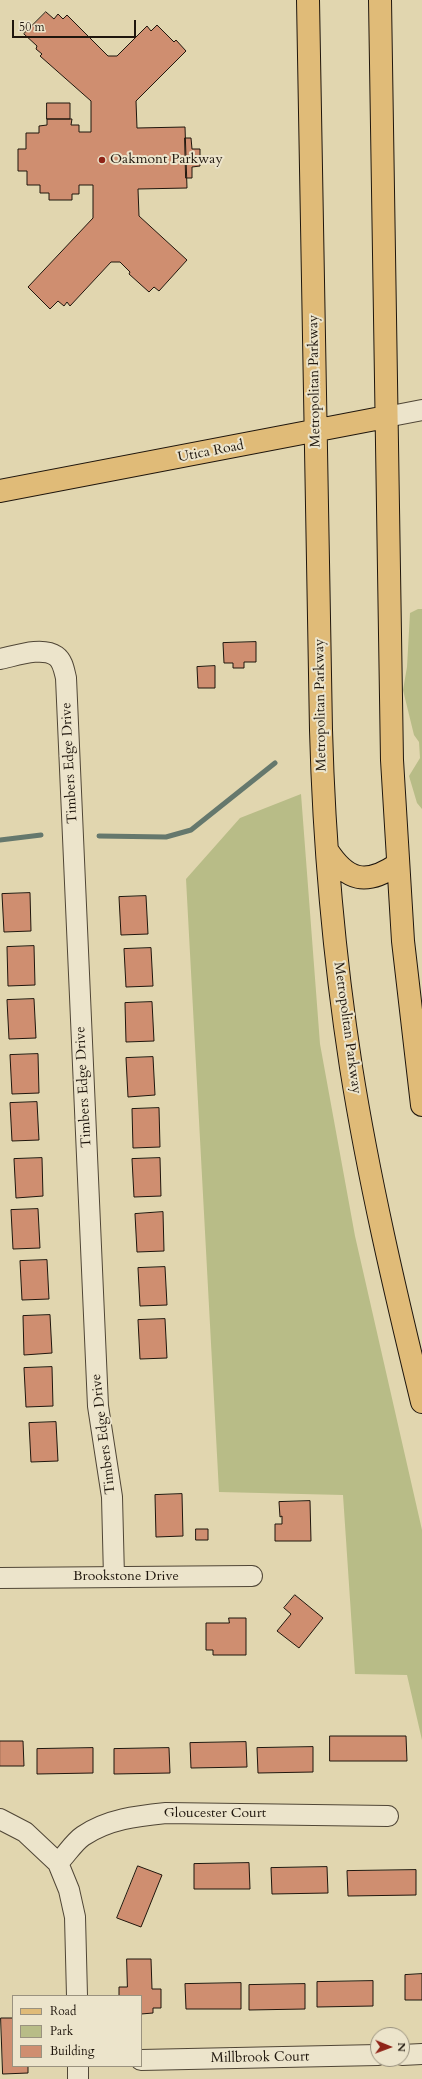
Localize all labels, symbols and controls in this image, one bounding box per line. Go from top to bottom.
scale bar [14,12,138,38]
text: 50 m [19,19,45,35]
place label: Oakmont Parkway [110,152,223,168]
marker: Oakmont Parkway [97,155,107,165]
street label: Metropolitan Parkway [305,314,325,448]
street label: Utica Road [177,437,245,467]
street label: Metropolitan Parkway [311,638,331,772]
street label: Timbers Edge Drive [58,702,82,824]
street label: Metropolitan Parkway [329,961,365,1095]
street label: Timbers Edge Drive [72,1026,96,1148]
street label: Timbers Edge Drive [88,1373,120,1495]
street label: Brookstone Drive [73,1569,179,1585]
street label: Gloucester Court [164,1806,266,1822]
legend [12,1995,142,2067]
text: Road [50,2003,76,2019]
text: Park [50,2023,73,2039]
north arrow [370,2027,410,2067]
text: N [394,2042,409,2052]
text: Building [50,2043,94,2059]
street label: Millbrook Court [210,2049,310,2067]

